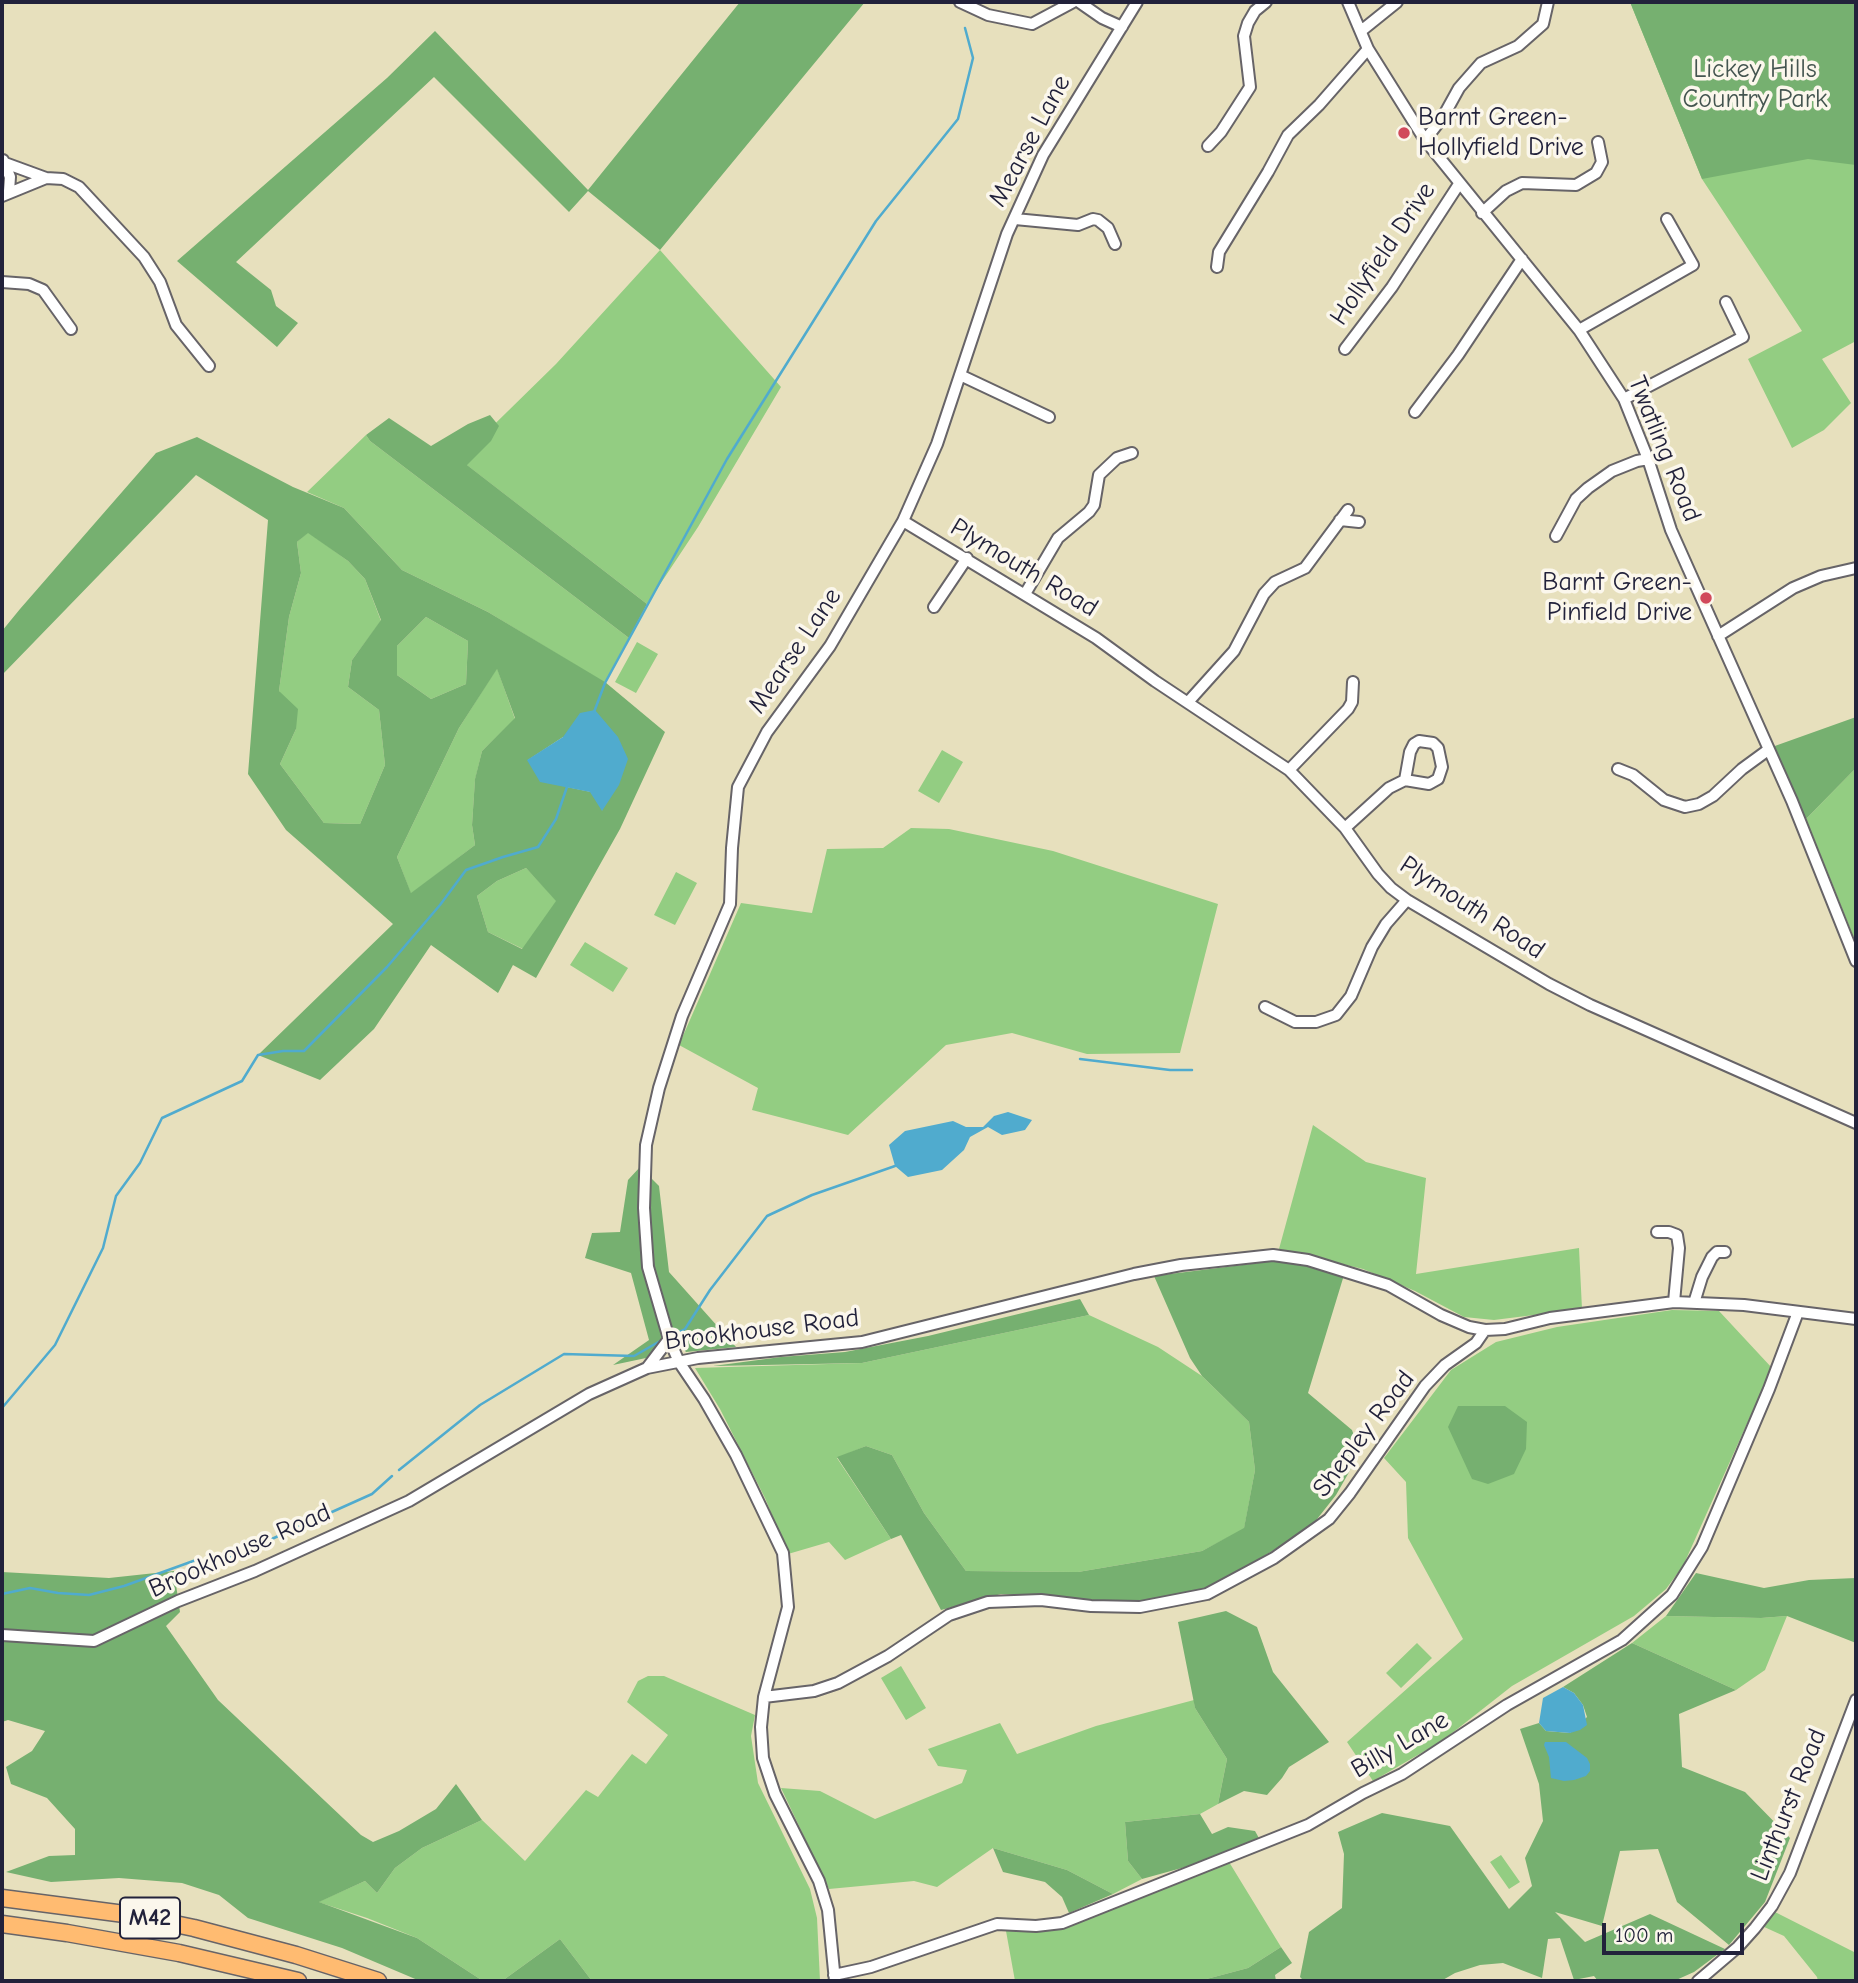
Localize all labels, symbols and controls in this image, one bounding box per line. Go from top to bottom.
park label: Lickey Hills Country Park [1682,54,1828,116]
street label: Mearse Lane [982,70,1078,212]
place label: Barnt Green- Hollyfield Drive [1418,102,1584,164]
marker: Barnt Green- Hollyfield Drive [1396,125,1412,141]
street label: Hollyfield Drive [1324,177,1442,331]
street label: Twatling Road [1621,372,1707,526]
street label: Plymouth Road [945,512,1103,624]
place label: Barnt Green- Pinfield Drive [1542,567,1692,628]
street label: Mearse Lane [742,582,848,720]
marker: Barnt Green- Pinfield Drive [1698,590,1714,606]
street label: Plymouth Road [1394,850,1550,966]
street label: Brookhouse Road [663,1303,861,1357]
street label: Shepley Road [1306,1365,1422,1503]
street label: Brookhouse Road [144,1497,336,1605]
street label: Billy Lane [1346,1705,1454,1785]
street label: Linthurst Road [1744,1724,1834,1886]
road number: M42 [120,1898,180,1938]
scale bar [1606,1910,1748,1954]
text: 100 m [1615,1923,1673,1947]

